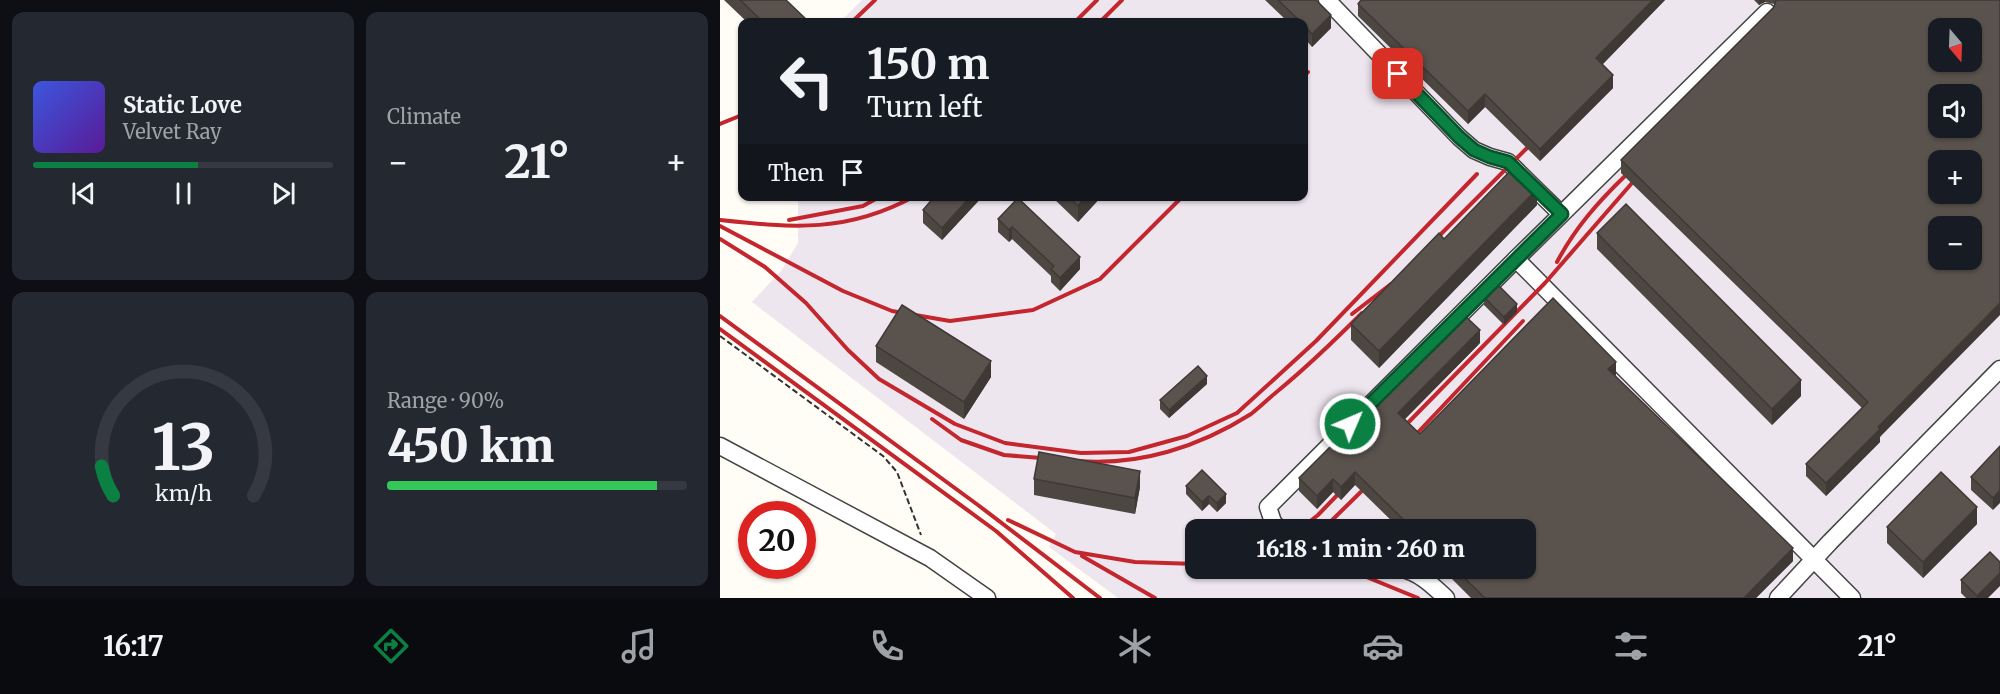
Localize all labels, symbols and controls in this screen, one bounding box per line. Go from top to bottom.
north arrow [1928,18,1982,72]
map controls [1928,18,1982,270]
text: 150 m [867,38,989,90]
icon: left [768,42,846,120]
pin [1372,48,1423,99]
icon: arrive [1381,57,1414,90]
button: sound [1928,84,1982,138]
text: Turn left [867,90,982,124]
text: Static Love [123,91,242,119]
text: Climate [387,104,461,129]
text: Velvet Ray [123,119,222,144]
text: 21° [504,134,570,190]
text: − [387,142,409,183]
text: + [665,142,687,183]
button: + [1928,150,1982,204]
icon: arrive [836,156,869,189]
text: Then [768,159,824,187]
icon: previous [67,177,100,210]
icon: pause [167,177,200,210]
icon: next [267,177,300,210]
button: − [1928,216,1982,270]
text: Range · 90% [387,388,504,413]
position arrow [1318,392,1382,456]
text: 13 [151,409,215,487]
text: 450 km [387,418,554,474]
text: km/h [155,480,211,507]
speed limit sign: 20 [738,501,816,579]
text: 16:18 · 1 min · 260 m [1256,535,1465,563]
icon: directions [370,625,412,667]
icon: music [618,625,660,667]
icon: phone [866,625,908,667]
icon: climate [1114,625,1156,667]
icon: car [1362,625,1404,667]
icon: filters [1610,625,1652,667]
text: 16:17 [103,629,164,663]
text: 21° [1858,629,1897,663]

